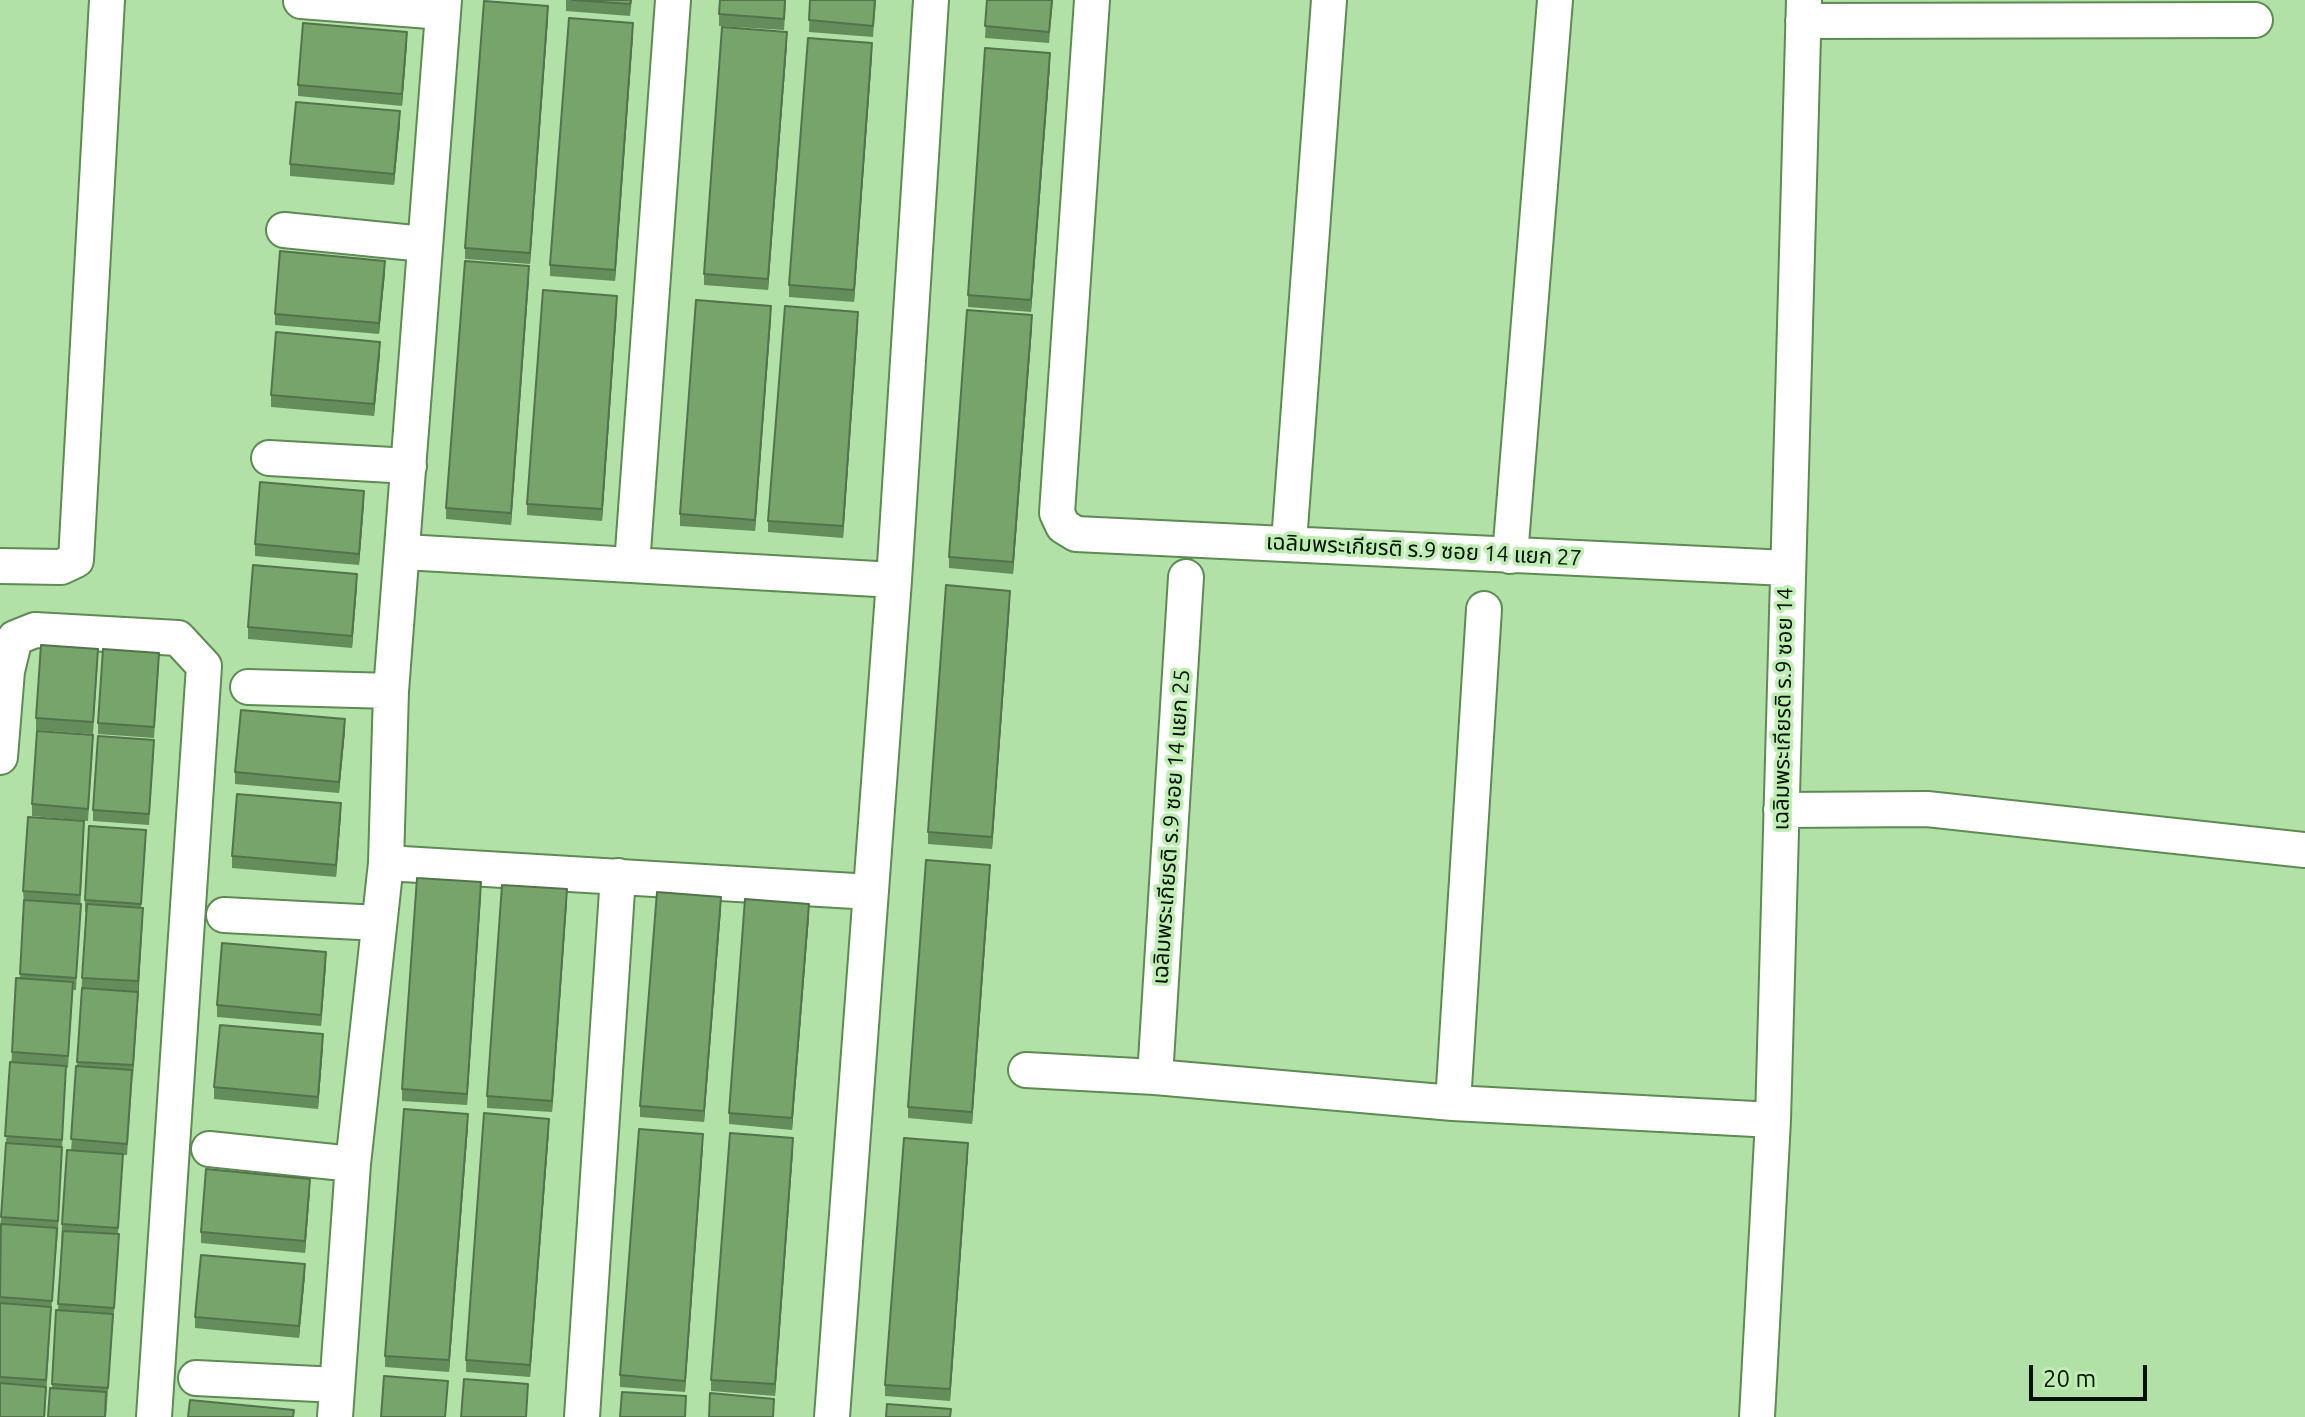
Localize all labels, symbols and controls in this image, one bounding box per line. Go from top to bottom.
street label: เฉลิมพระเกียรติ ร.9 ซอย 14 แยก 27 [1266,529,1582,571]
street label: เฉลิมพระเกียรติ ร.9 ซอย 14 [1768,587,1798,831]
street label: เฉลิมพระเกียรติ ร.9 ซอย 14 แยก 25 [1147,668,1195,986]
scale bar [2033,1349,2151,1399]
text: 20 m [2043,1365,2096,1392]

